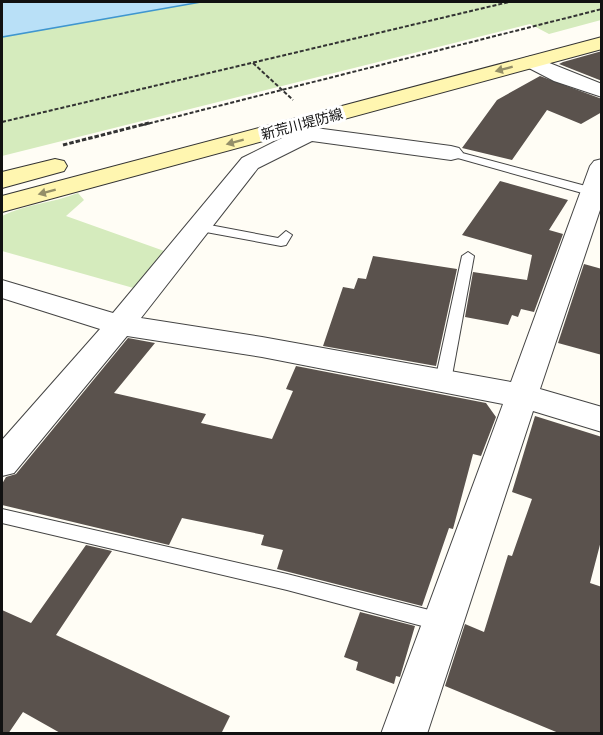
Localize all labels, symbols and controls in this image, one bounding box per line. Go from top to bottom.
one-way arrow [495,65,514,75]
street label: 新荒川堤防線 [259,105,345,143]
one-way arrow [226,137,244,147]
one-way arrow [37,188,55,197]

